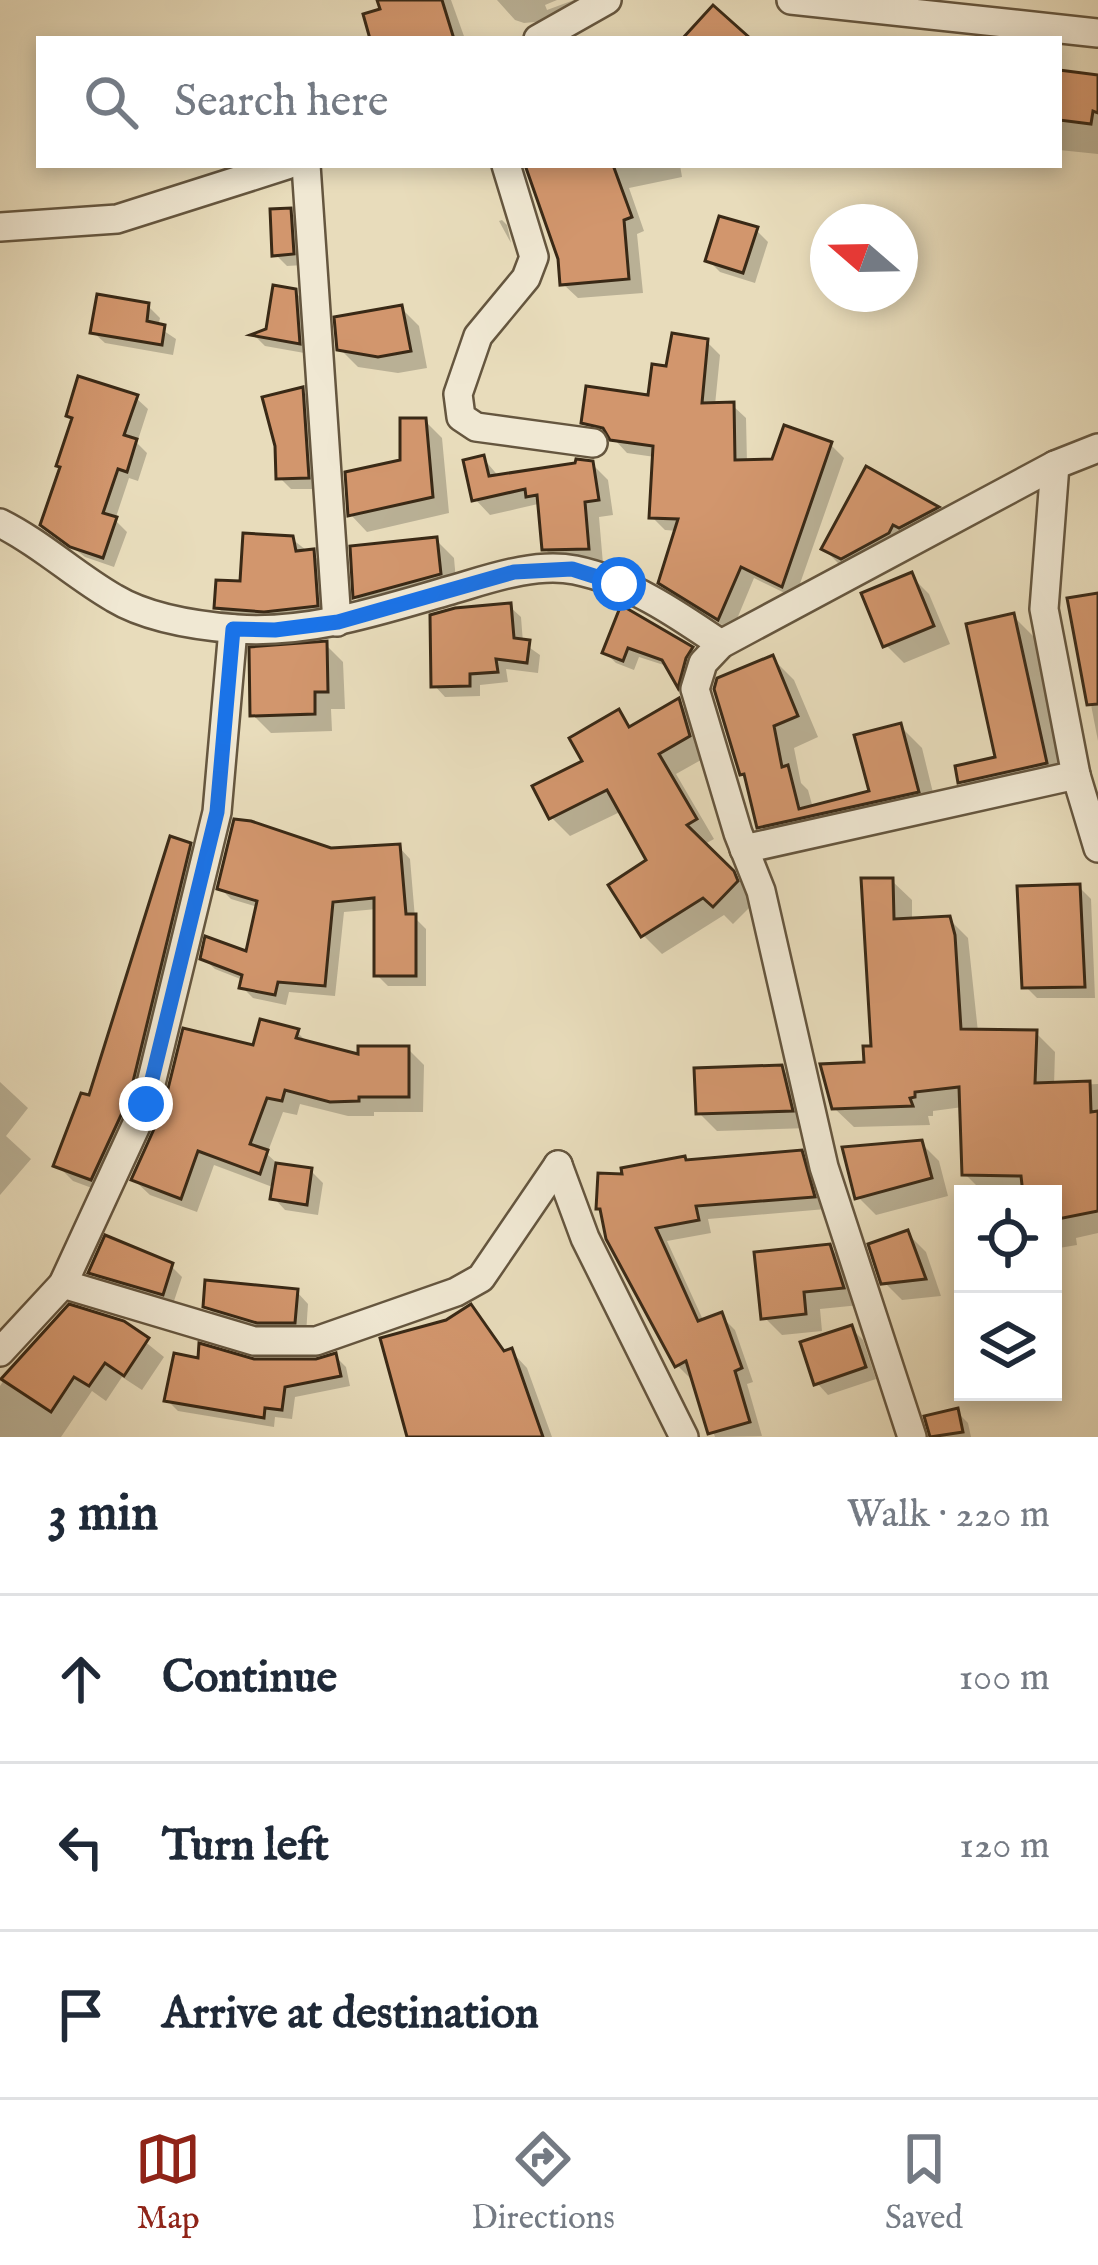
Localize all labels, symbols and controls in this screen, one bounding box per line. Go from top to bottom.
search box [36,36,1062,168]
icon: search [78,69,144,135]
text: Search here [174,74,388,131]
north arrow [810,204,918,312]
route start [592,557,646,611]
route end [119,1077,173,1131]
map controls [954,1185,1062,1401]
button: locate [954,1185,1062,1293]
button: layers [954,1293,1062,1401]
text: 3 min [48,1483,158,1548]
text: Walk · 220 m [847,1491,1050,1540]
icon: ahead [48,1646,114,1712]
text: Continue [162,1650,337,1707]
text: 100 m [959,1654,1050,1703]
icon: left [48,1814,114,1880]
text: Turn left [162,1818,329,1875]
text: 120 m [959,1822,1050,1871]
icon: arrive [48,1982,114,2048]
text: Arrive at destination [162,1986,539,2043]
tab: Map [135,2126,201,2240]
tab: Directions [471,2126,615,2240]
tab: Saved [885,2126,963,2240]

